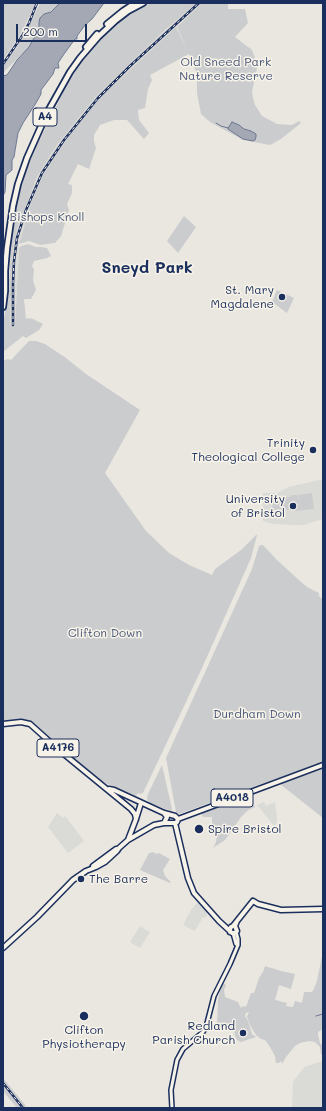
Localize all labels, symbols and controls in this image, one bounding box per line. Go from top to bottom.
scale bar [18,16,89,42]
text: 200 m [23,23,58,39]
park label: Old Sneed Park Nature Reserve [179,55,273,83]
road number: A4 [33,108,57,126]
park label: Bishops Knoll [10,210,84,224]
district label: Sneyd Park [101,258,193,278]
place label: St. Mary Magdalene [210,283,274,311]
marker: St. Mary Magdalene [277,292,287,302]
place label: Trinity Theological College [191,436,305,464]
marker: Trinity Theological College [308,445,318,455]
place label: University of Bristol [226,492,285,520]
marker: University of Bristol [288,501,298,511]
park label: Clifton Down [68,626,142,640]
park label: Durdham Down [213,707,301,721]
road number: A4176 [37,739,79,757]
road number: A4018 [211,789,253,807]
place label: Spire Bristol [208,822,282,836]
marker: Spire Bristol [193,823,205,835]
place label: The Barre [89,872,148,886]
marker: The Barre [76,874,86,884]
marker: Clifton Physiotherapy [78,1010,90,1022]
place label: Redland Parish Church [152,1019,235,1047]
place label: Clifton Physiotherapy [42,1023,126,1051]
marker: Redland Parish Church [238,1028,248,1038]

